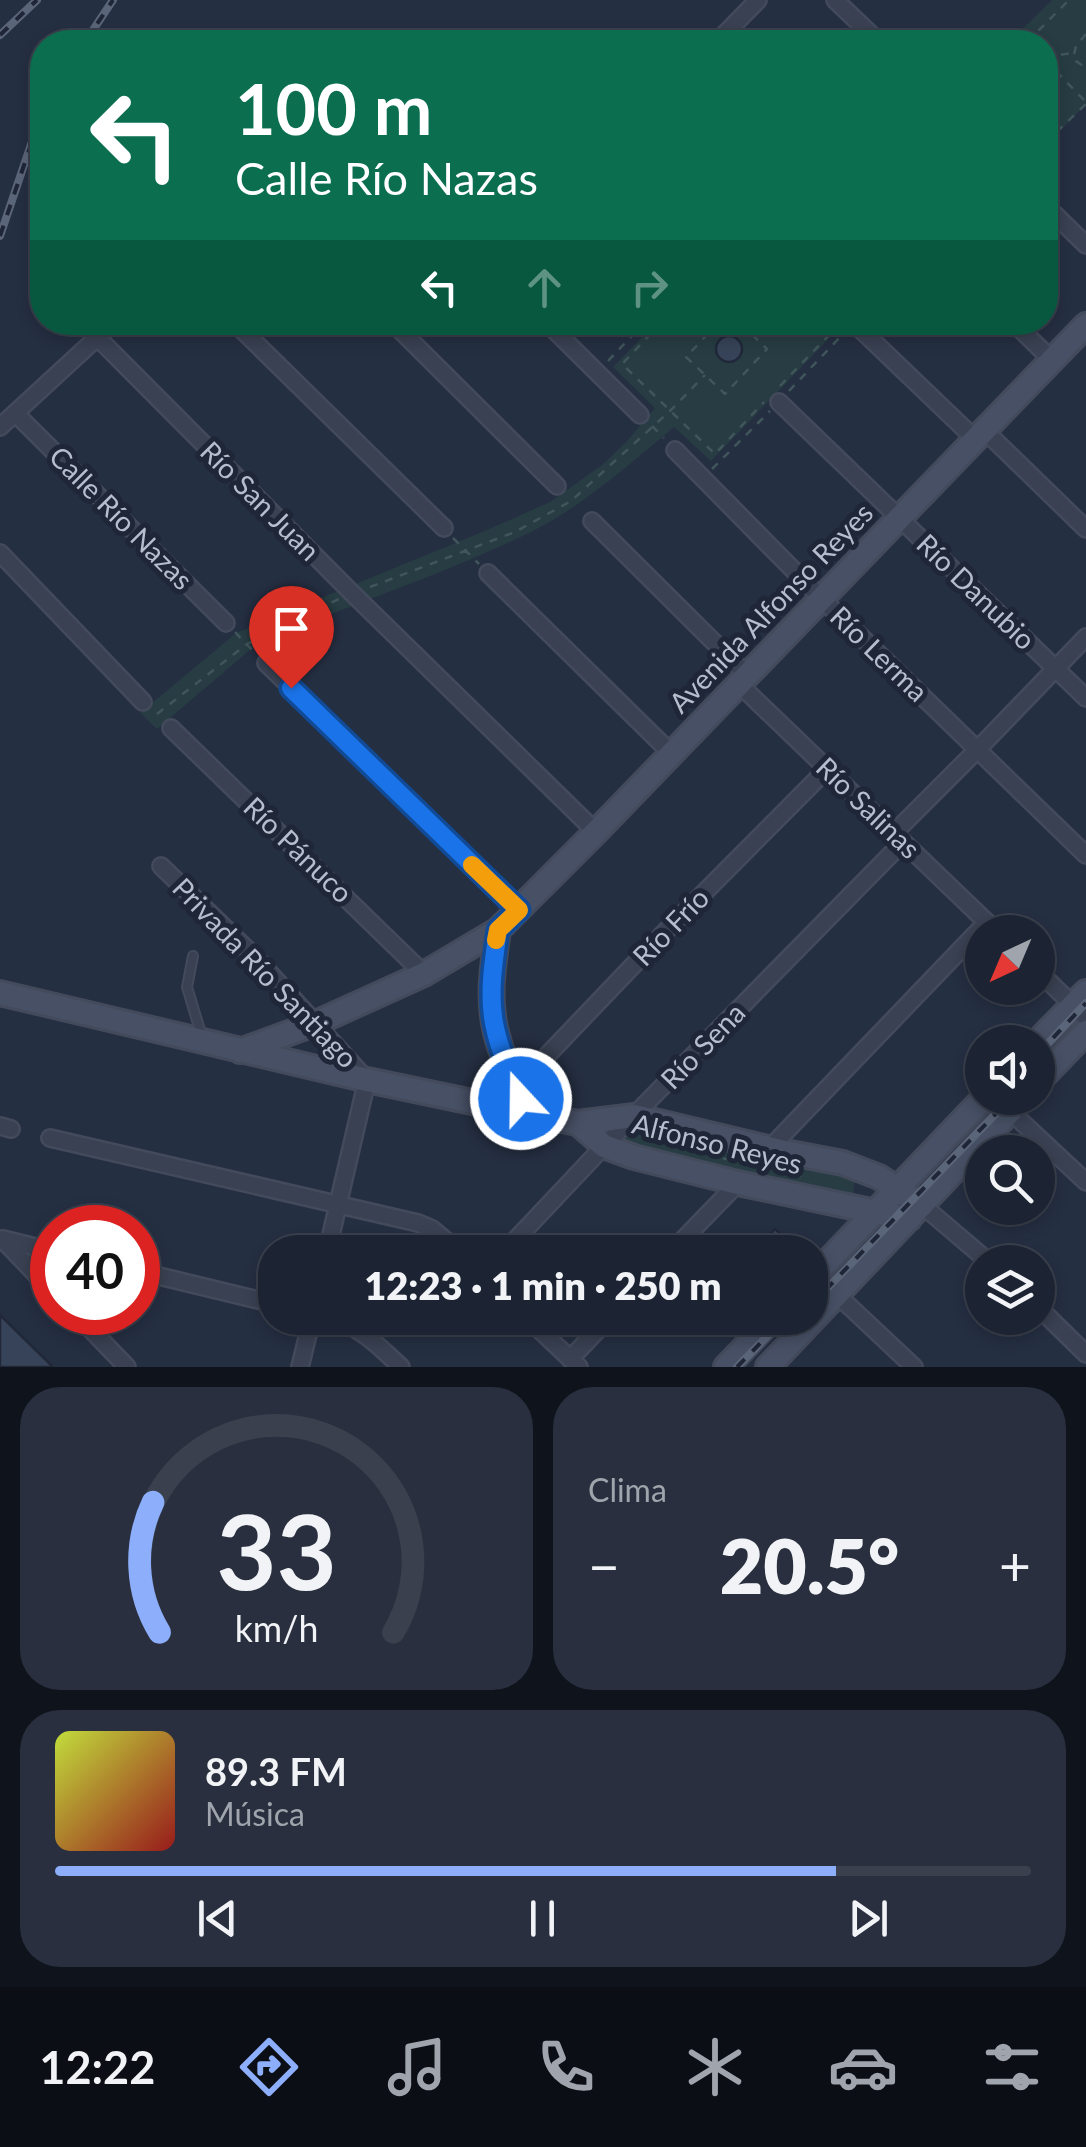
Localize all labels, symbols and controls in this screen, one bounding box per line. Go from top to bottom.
text: 100 m [235,66,432,150]
icon: left [70,70,200,200]
text: Calle Río Nazas [235,151,538,205]
icon: left [412,260,467,315]
icon: ahead [517,260,572,315]
icon: right [622,260,677,315]
street label: Río San Juan [194,434,327,567]
street label: Calle Río Nazas [43,439,200,596]
street label: Avenida Alfonso Reyes [661,495,879,719]
street label: Río Danubio [910,526,1043,656]
pin [249,586,334,689]
street label: Río Lerma [824,599,936,708]
icon: arrive [264,601,319,656]
street label: Río Salinas [810,750,928,865]
street label: Río Pánuco [237,789,360,909]
street label: Privada Río Santiago [166,870,365,1074]
street label: Río Frío [625,880,715,972]
north arrow [965,915,1055,1005]
map controls [965,915,1055,1335]
street label: Río Sena [653,995,752,1095]
button: sound [965,1025,1055,1115]
position arrow [469,1047,573,1151]
street label: Alfonso Reyes [629,1106,806,1181]
button: search [965,1135,1055,1225]
speed limit sign: 40 [30,1205,160,1335]
button: layers [965,1245,1055,1335]
text: 12:23 · 1 min · 250 m [364,1262,722,1308]
text: Clima [588,1470,667,1509]
text: 33 [216,1487,337,1612]
text: 20.5° [720,1520,899,1610]
text: − [588,1532,620,1598]
text: + [999,1532,1031,1598]
text: km/h [235,1607,318,1650]
text: 89.3 FM [205,1748,347,1794]
text: Música [205,1794,305,1833]
icon: previous [190,1891,245,1946]
icon: pause [515,1891,570,1946]
icon: next [841,1891,896,1946]
icon: directions [234,2032,304,2102]
icon: music [382,2032,452,2102]
icon: phone [531,2032,601,2102]
icon: climate [680,2032,750,2102]
icon: car [828,2032,898,2102]
icon: filters [977,2032,1047,2102]
text: 12:22 [39,2040,155,2094]

